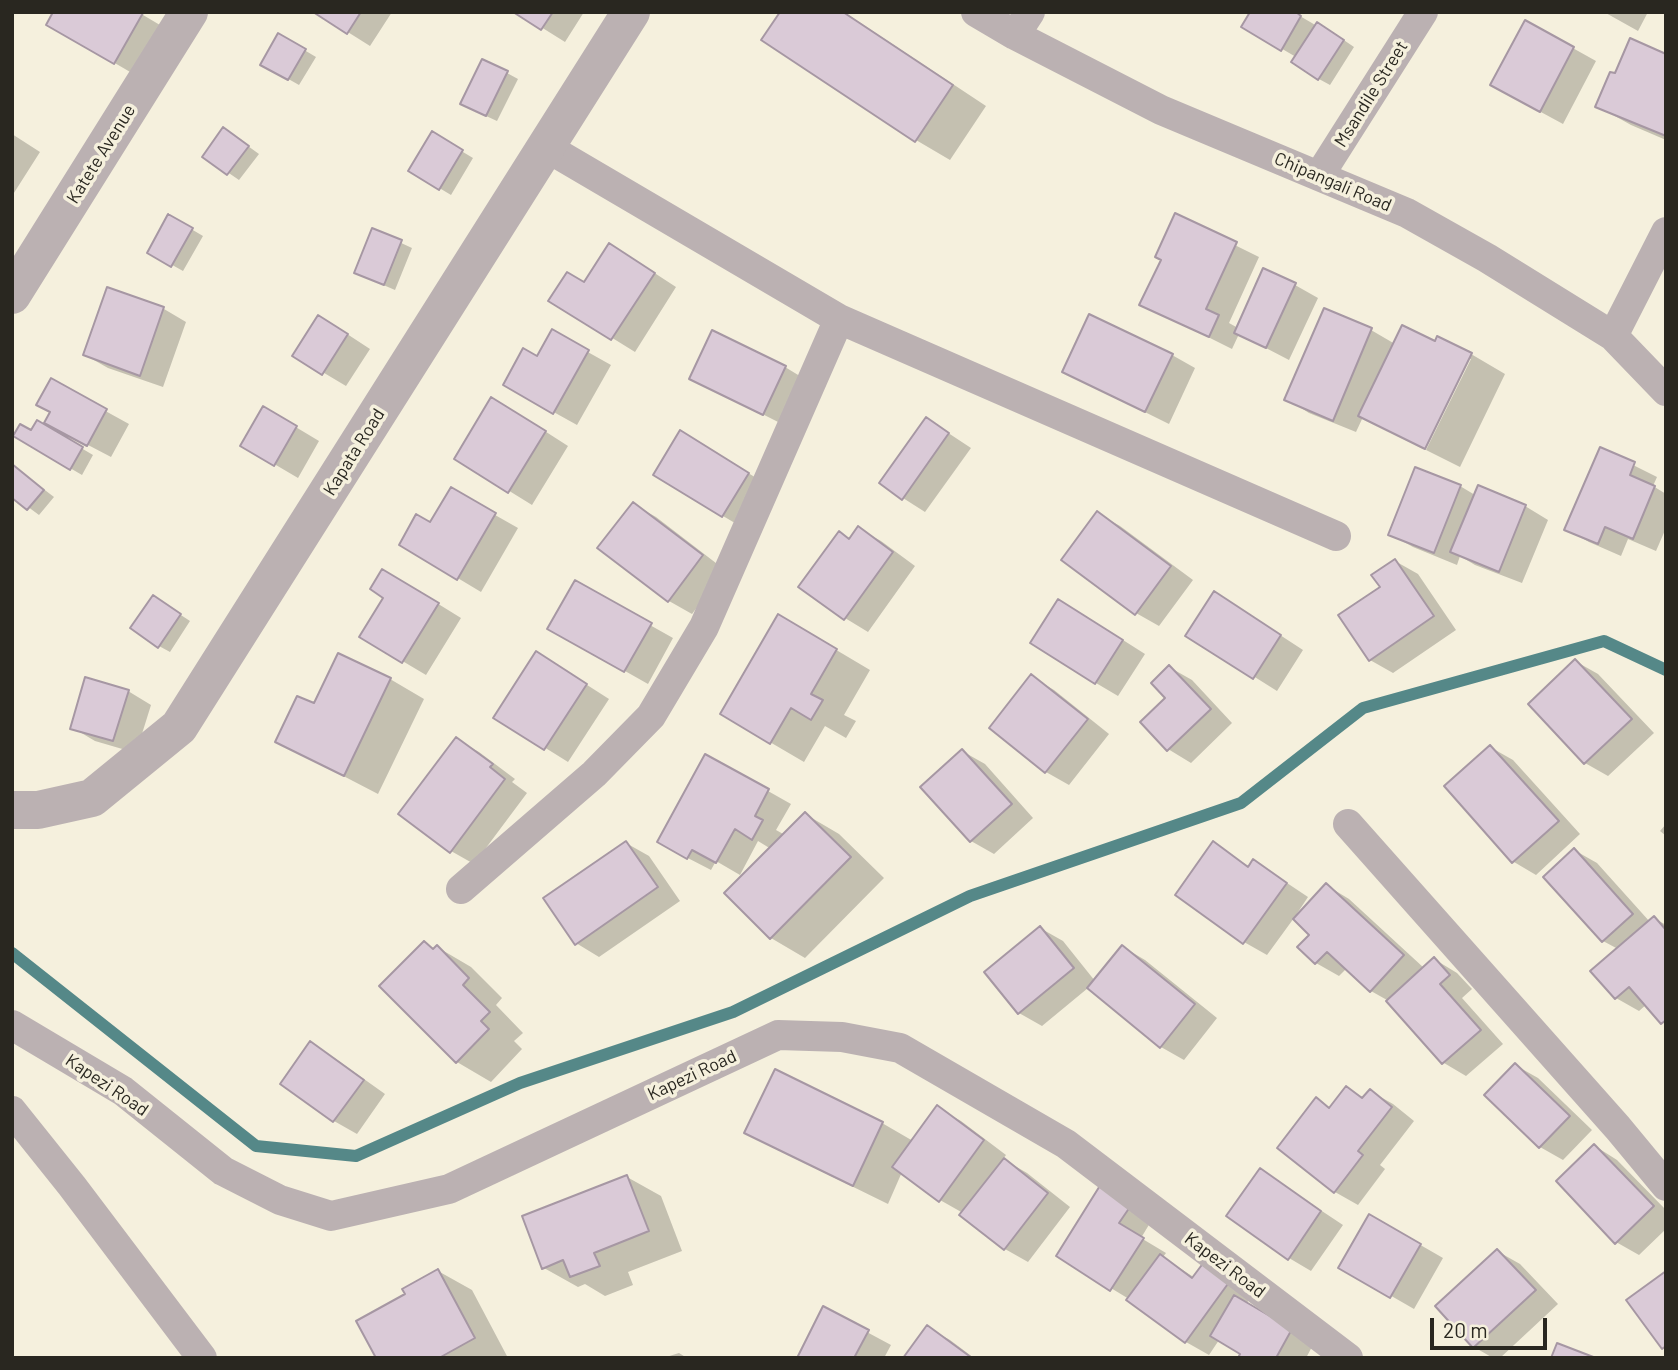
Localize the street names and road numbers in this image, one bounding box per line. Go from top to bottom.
street label: Msandile Street [1330,37,1412,151]
street label: Katete Avenue [62,101,140,207]
street label: Chipangali Road [1271,148,1395,216]
street label: Kapata Road [319,405,389,499]
street label: Kapezi Road [644,1045,740,1105]
street label: Kapezi Road [61,1049,153,1121]
street label: Kapezi Road [1180,1228,1270,1302]

